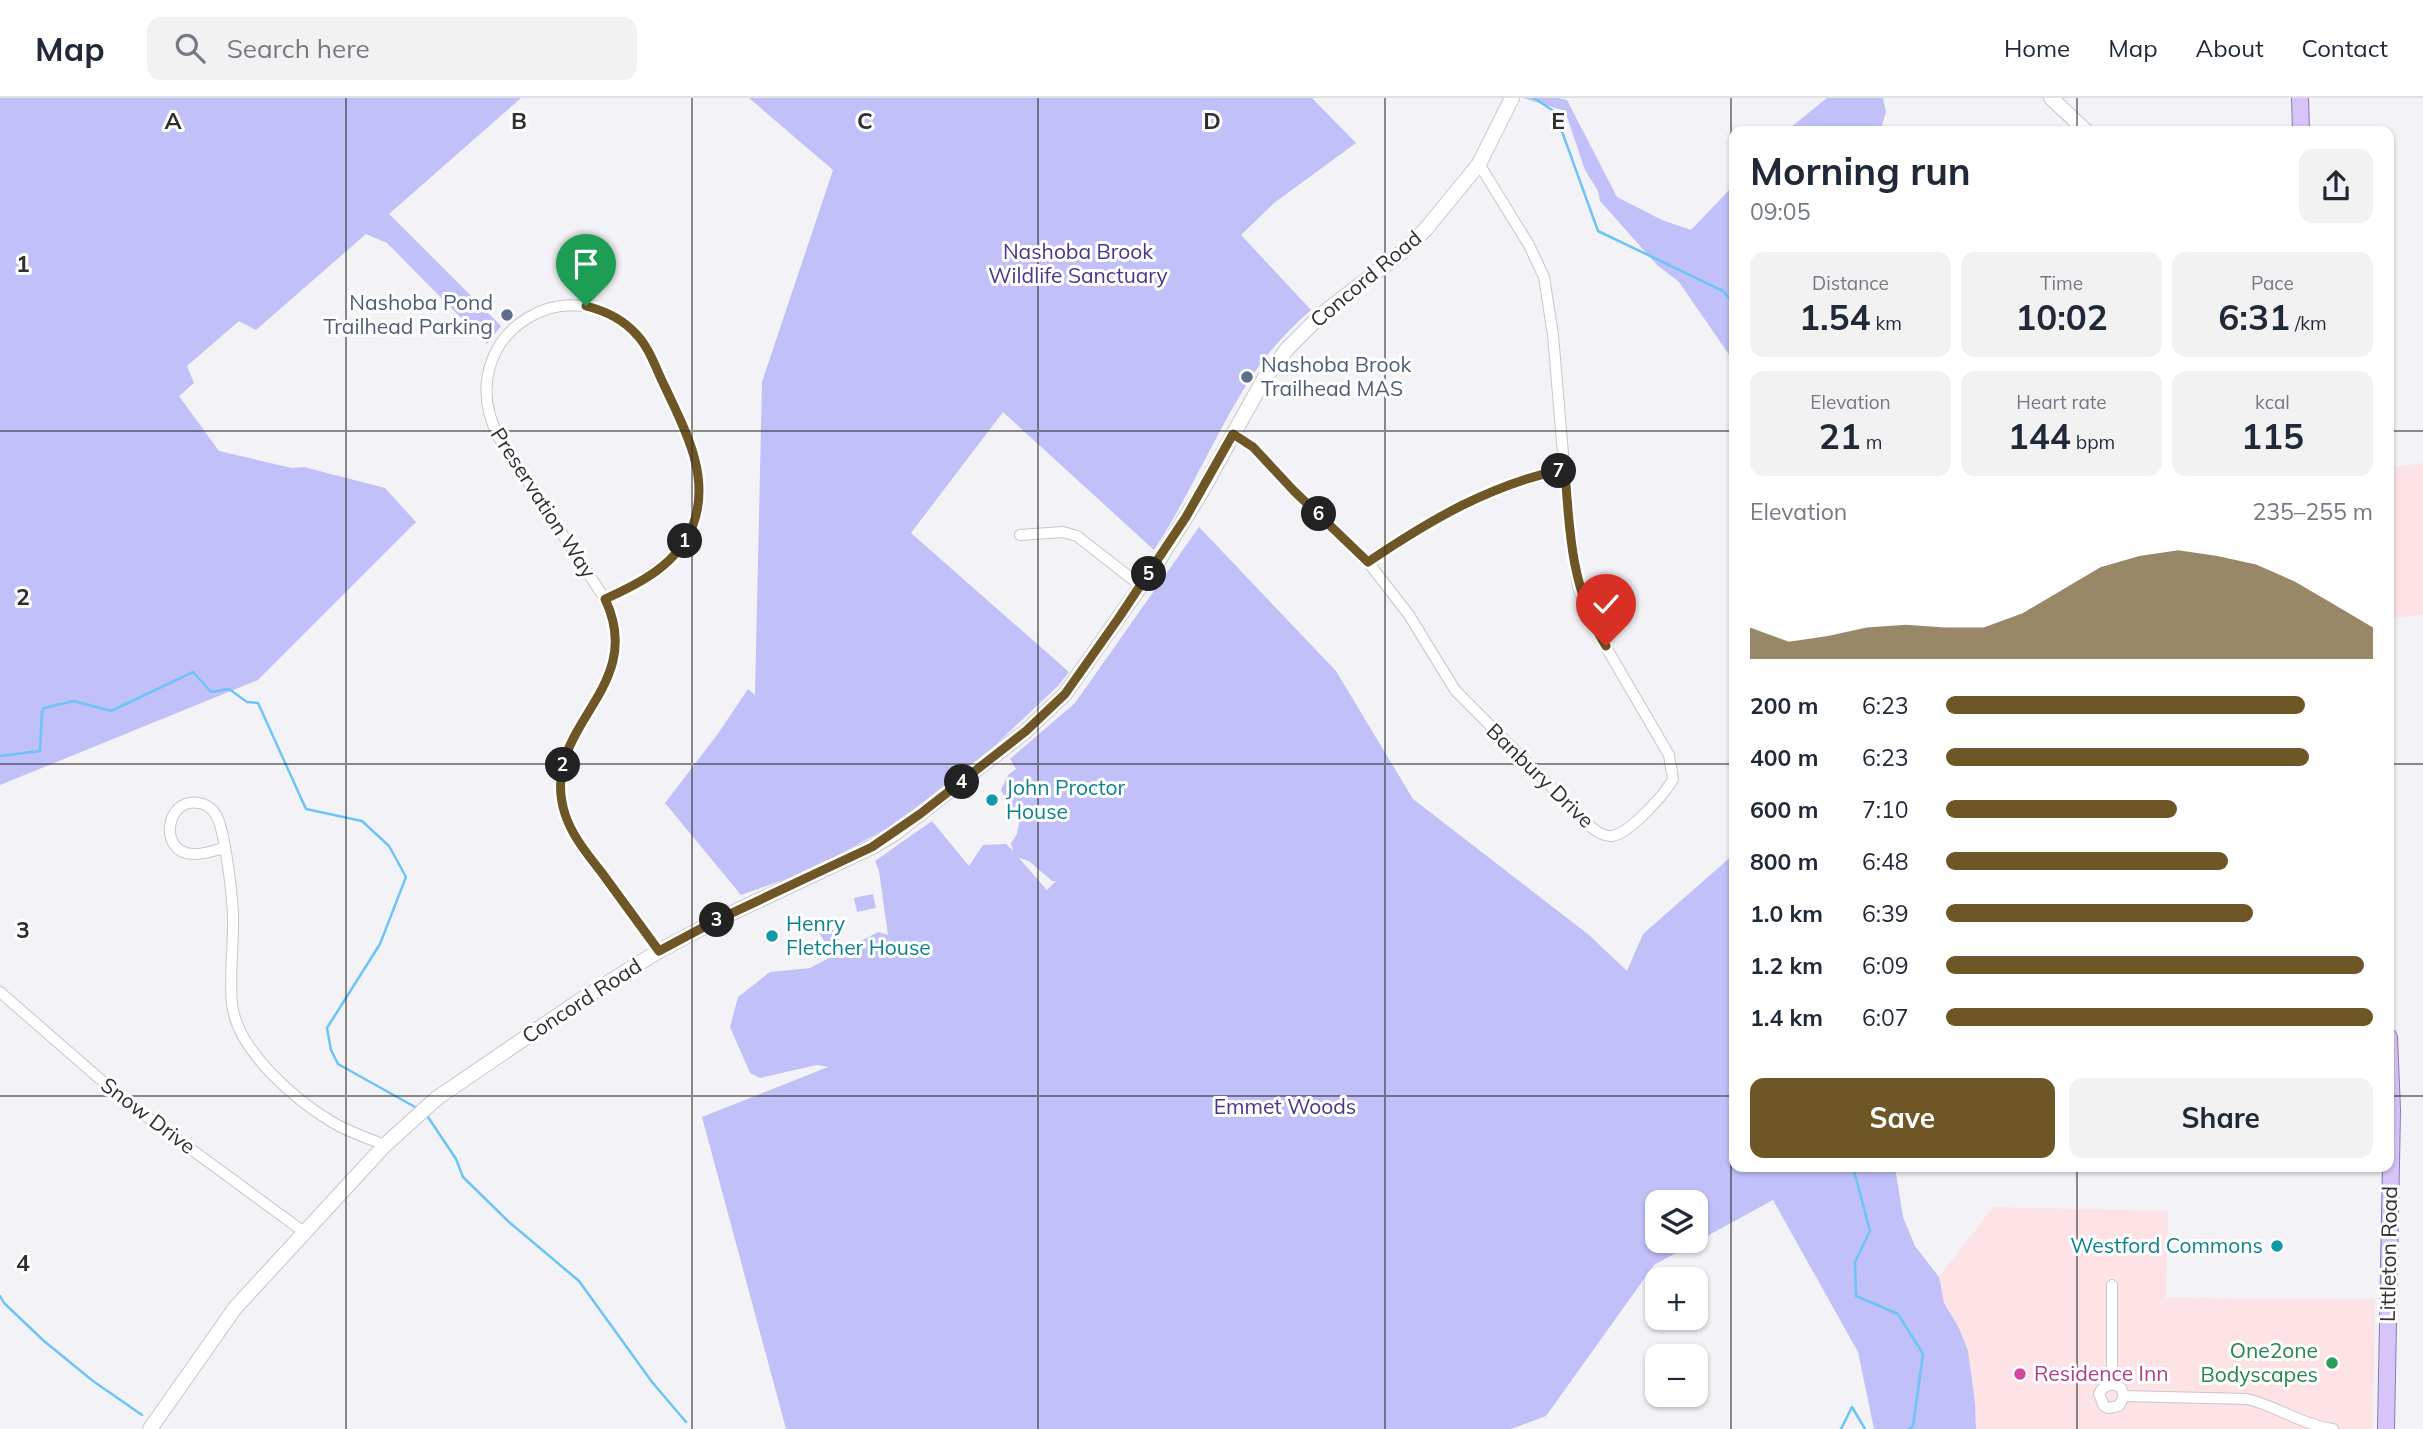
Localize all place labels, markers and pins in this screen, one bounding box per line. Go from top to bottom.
pin [556,234,616,306]
place label: Nashoba Pond Trailhead Parking [323,289,493,339]
marker: Nashoba Pond Trailhead Parking [499,307,515,323]
place label: Nashoba Brook Trailhead MAS [1261,351,1411,401]
marker: Nashoba Brook Trailhead MAS [1239,369,1255,385]
pin: 7 [1542,454,1576,488]
pin: 6 [1302,496,1336,532]
pin: 1 [668,524,702,558]
pin: 5 [1132,556,1166,592]
pin [1576,574,1636,646]
pin: 2 [546,748,580,782]
pin: 4 [944,764,979,800]
place label: John Proctor House [1006,774,1126,824]
marker: John Proctor House [984,792,1000,808]
pin: 3 [700,902,734,938]
place label: Henry Fletcher House [786,910,931,960]
marker: Henry Fletcher House [764,928,780,944]
place label: Westford Commons [2070,1232,2263,1258]
marker: Westford Commons [2269,1238,2285,1254]
place label: One2one Bodyscapes [2200,1337,2318,1387]
marker: One2one Bodyscapes [2324,1355,2340,1371]
place label: Residence Inn [2034,1360,2169,1386]
marker: Residence Inn [2012,1366,2028,1382]

